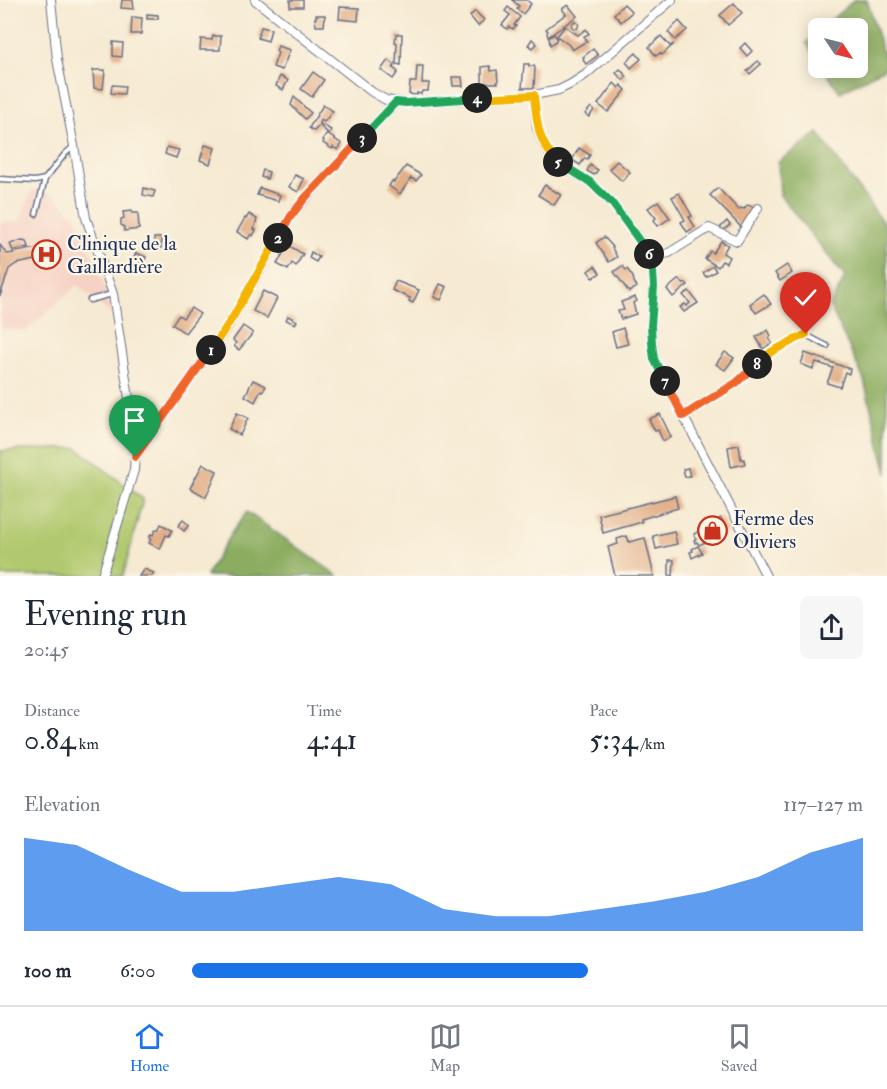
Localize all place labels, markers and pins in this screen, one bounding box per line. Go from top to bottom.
pin: 4 [462,83,492,113]
pin: 3 [347,123,377,153]
pin: 5 [543,147,573,177]
pin: 2 [263,223,293,253]
place label: Clinique de la Gaillardière [67,231,178,279]
hospital icon: Clinique de la Gaillardière [30,238,62,270]
pin: 6 [634,239,664,269]
pin [780,272,831,334]
pin: 1 [196,335,226,365]
pin: 8 [742,349,772,379]
pin: 7 [650,366,680,396]
pin [109,395,160,457]
place label: Ferme des Oliviers [733,506,814,554]
shop icon: Ferme des Oliviers [696,514,728,546]

